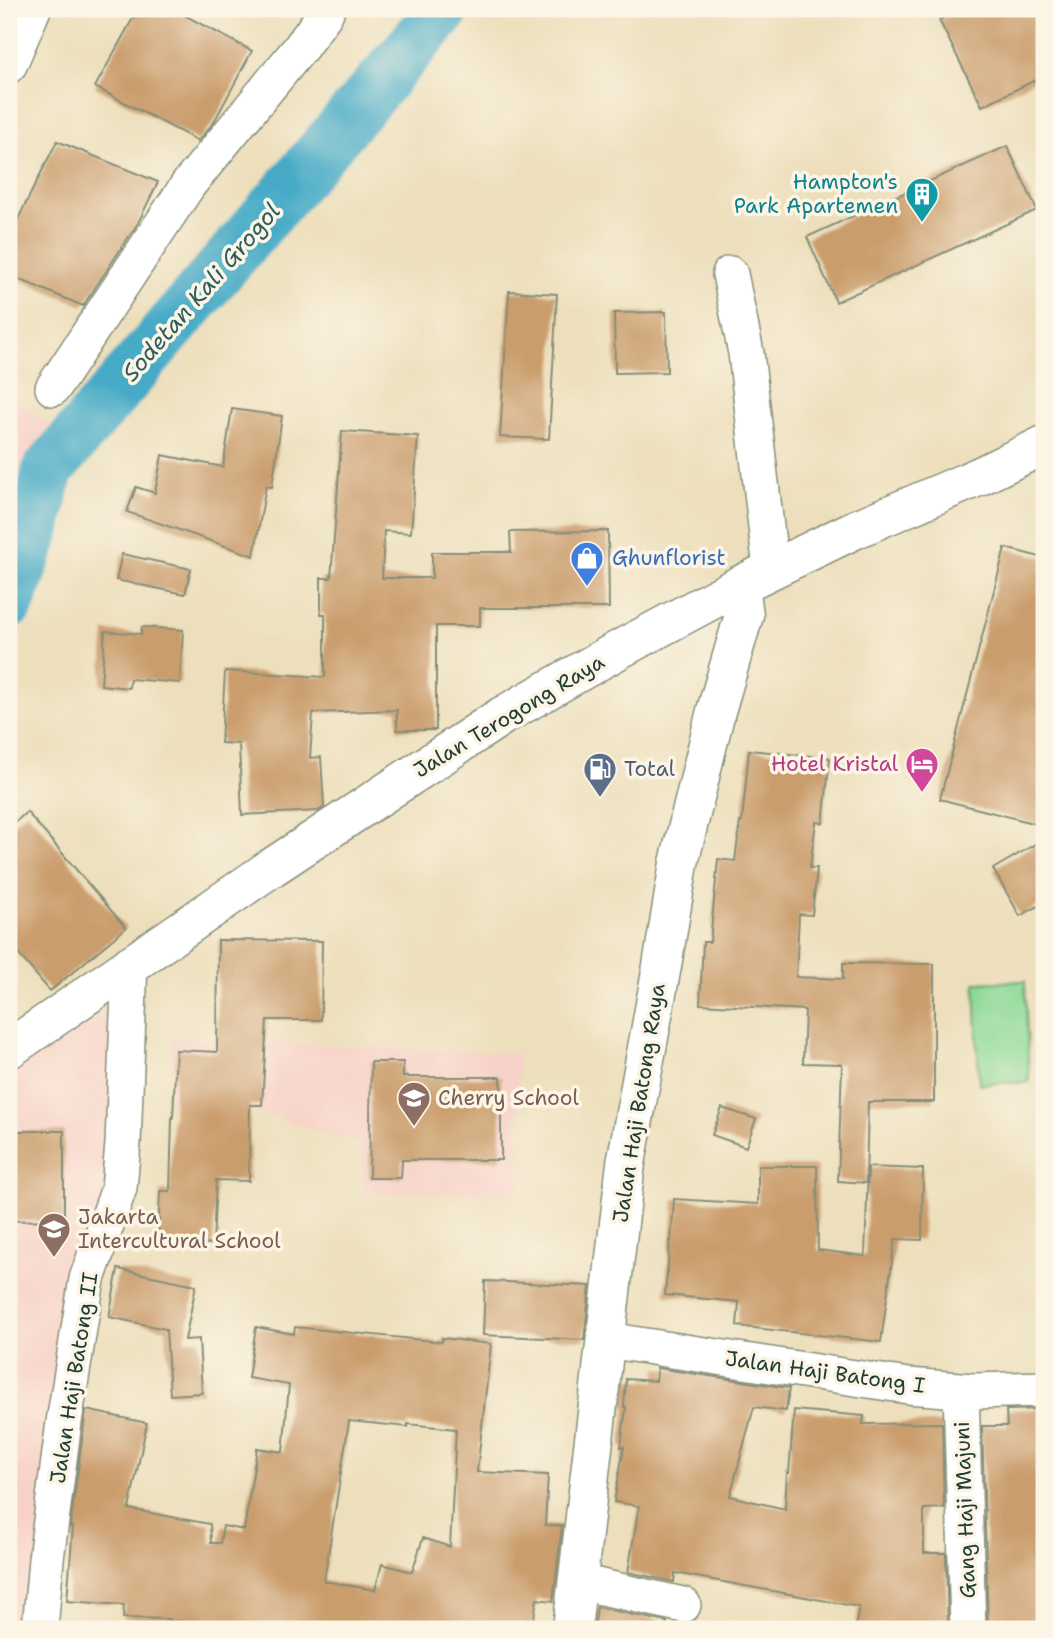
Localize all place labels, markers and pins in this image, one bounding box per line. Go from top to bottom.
place label: Hampton's Park Apartemen [734,168,898,220]
building icon: Hampton's Park Apartemen [903,175,941,224]
shop icon: Ghunflorist [568,539,606,588]
place label: Ghunflorist [612,544,726,572]
hotel icon: Hotel Kristal [903,745,941,794]
fuel station icon: Total [581,750,619,799]
place label: Hotel Kristal [771,750,899,778]
place label: Total [624,755,676,783]
school or university icon: Cherry School [395,1079,433,1128]
place label: Cherry School [438,1084,580,1112]
place label: Jakarta Intercultural School [78,1203,281,1255]
school or university icon: Jakarta Intercultural School [35,1210,73,1259]

